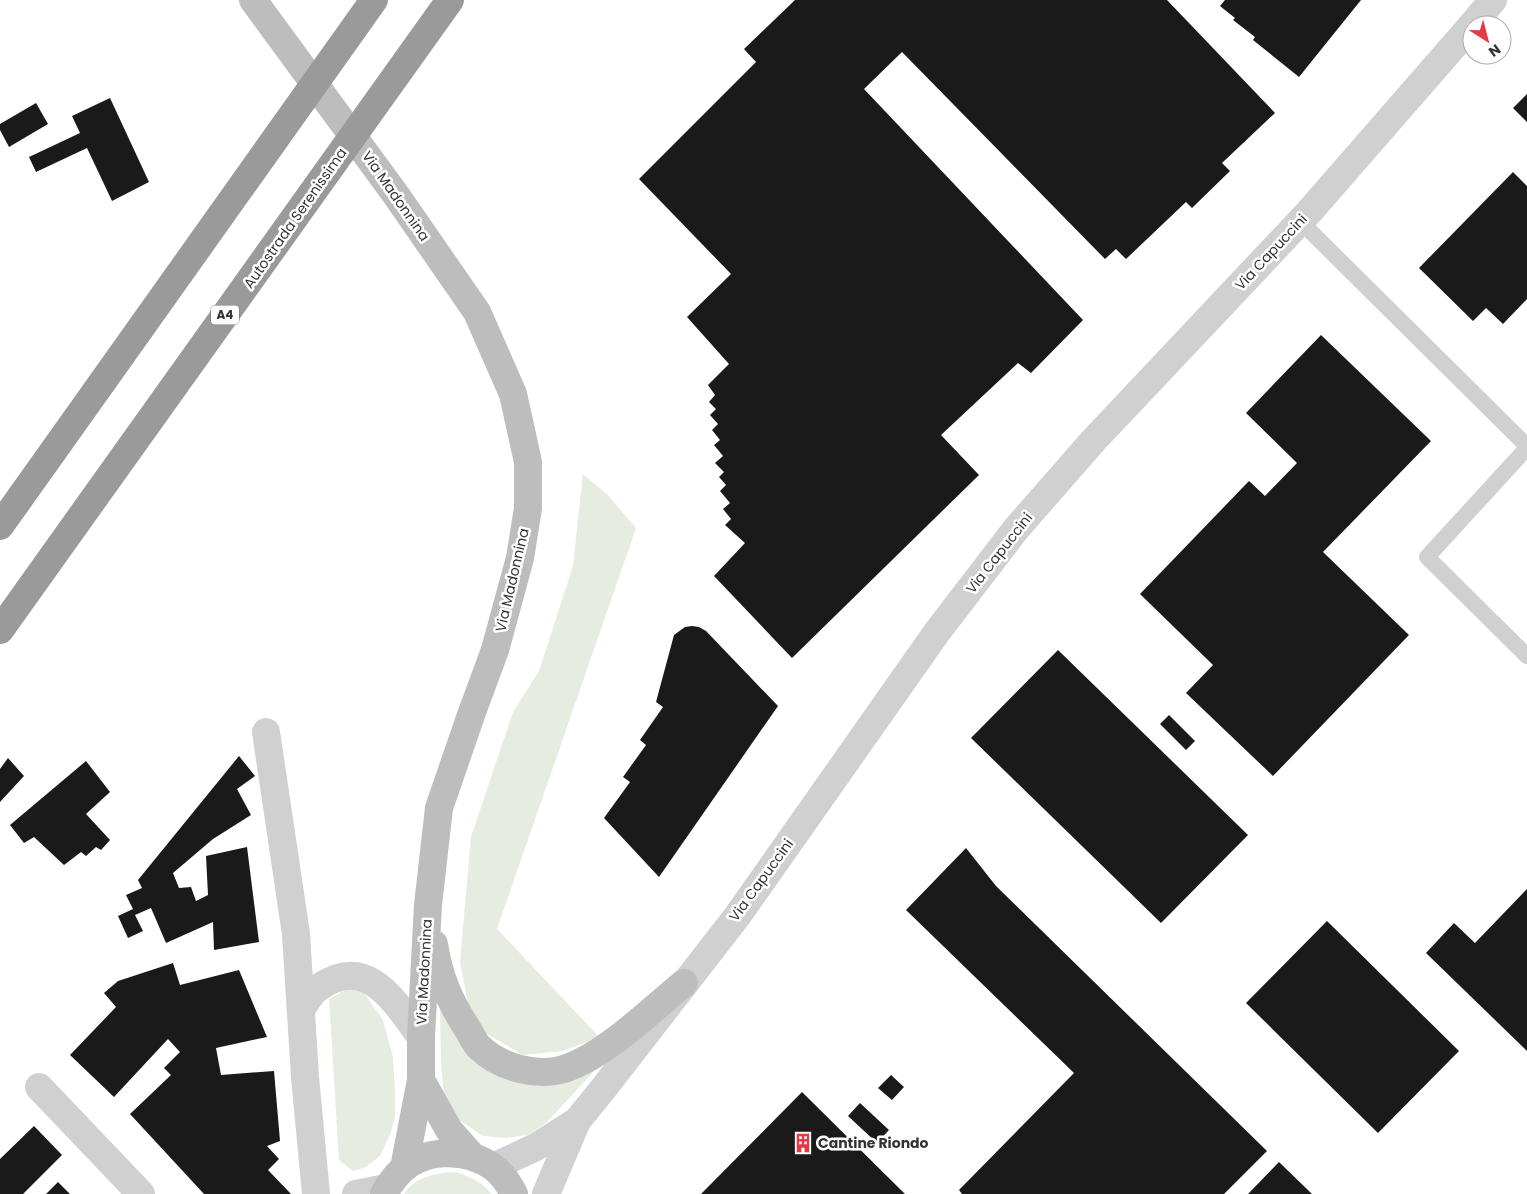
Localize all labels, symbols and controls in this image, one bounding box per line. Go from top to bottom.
north arrow [1462,15,1512,65]
text: N [1485,39,1505,62]
street label: Autostrada Serenissima [239,144,351,292]
street label: Via Madonnina [357,147,435,245]
street label: Via Capuccini [1230,209,1312,295]
road number: A4 [211,306,239,324]
street label: Via Capuccini [961,508,1037,598]
street label: Via Madonnina [490,526,534,634]
street label: Via Capuccini [724,835,798,925]
street label: Via Madonnina [411,919,437,1025]
building icon: Cantine Riondo [792,1132,814,1154]
place label: Cantine Riondo [818,1133,929,1153]

